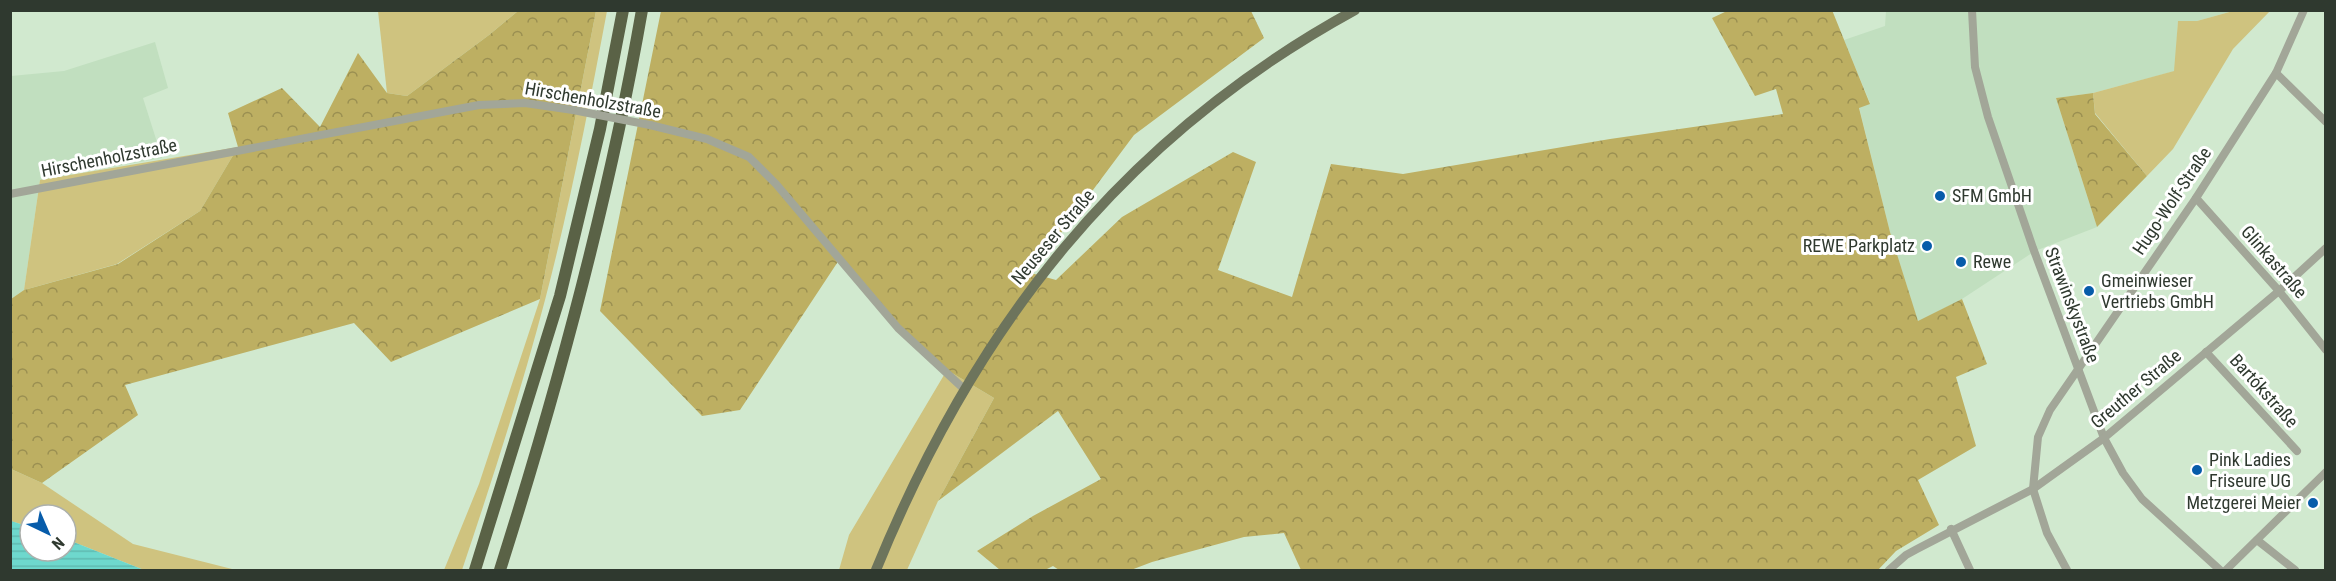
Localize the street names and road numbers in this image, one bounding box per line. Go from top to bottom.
street label: Hirschenholzstraße [523,77,663,122]
street label: Hirschenholzstraße [39,134,179,181]
street label: Hugo-Wolf-Straße [2128,143,2215,259]
street label: Neuseser Straße [1007,185,1098,288]
street label: Glinkastraße [2237,221,2312,302]
street label: Strawinskystraße [2041,244,2104,365]
street label: Greuther Straße [2086,345,2185,432]
street label: Bartókstraße [2226,350,2303,432]

